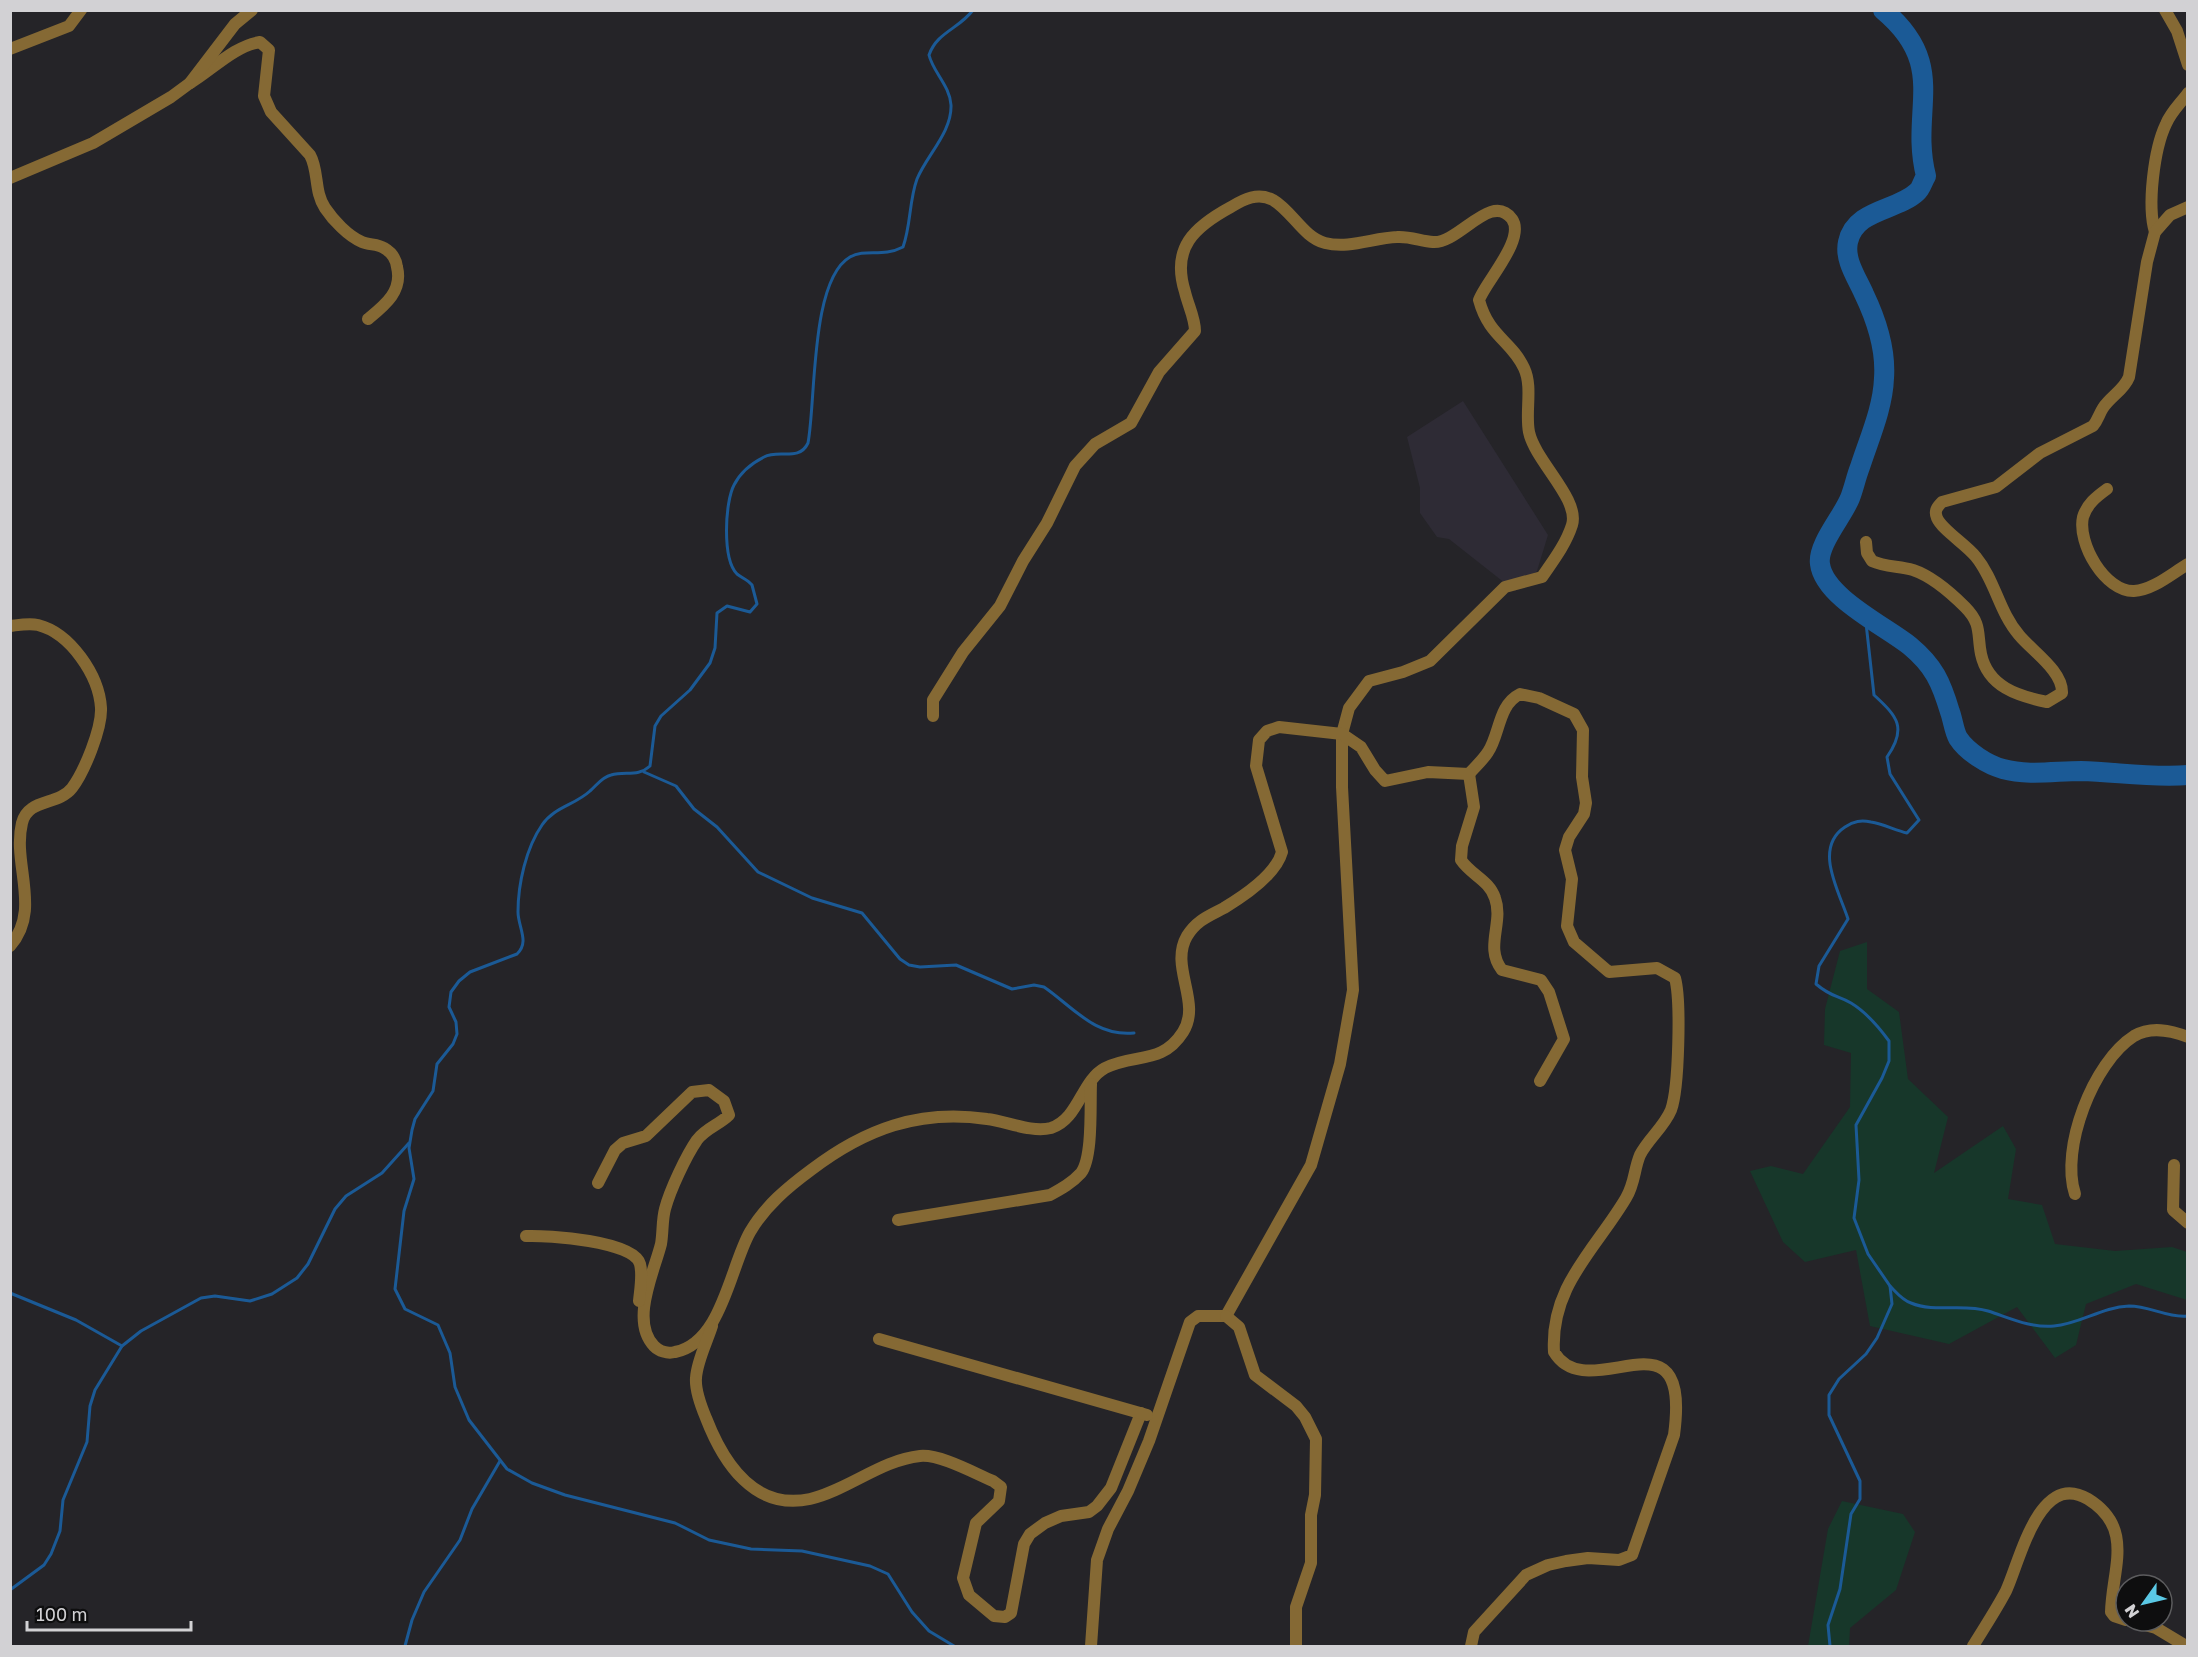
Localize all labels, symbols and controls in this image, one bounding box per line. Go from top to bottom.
north arrow [2114,1573,2174,1633]
scale bar [27,1594,190,1632]
text: N [2120,1601,2143,1622]
text: 100 m [36,1603,87,1625]

